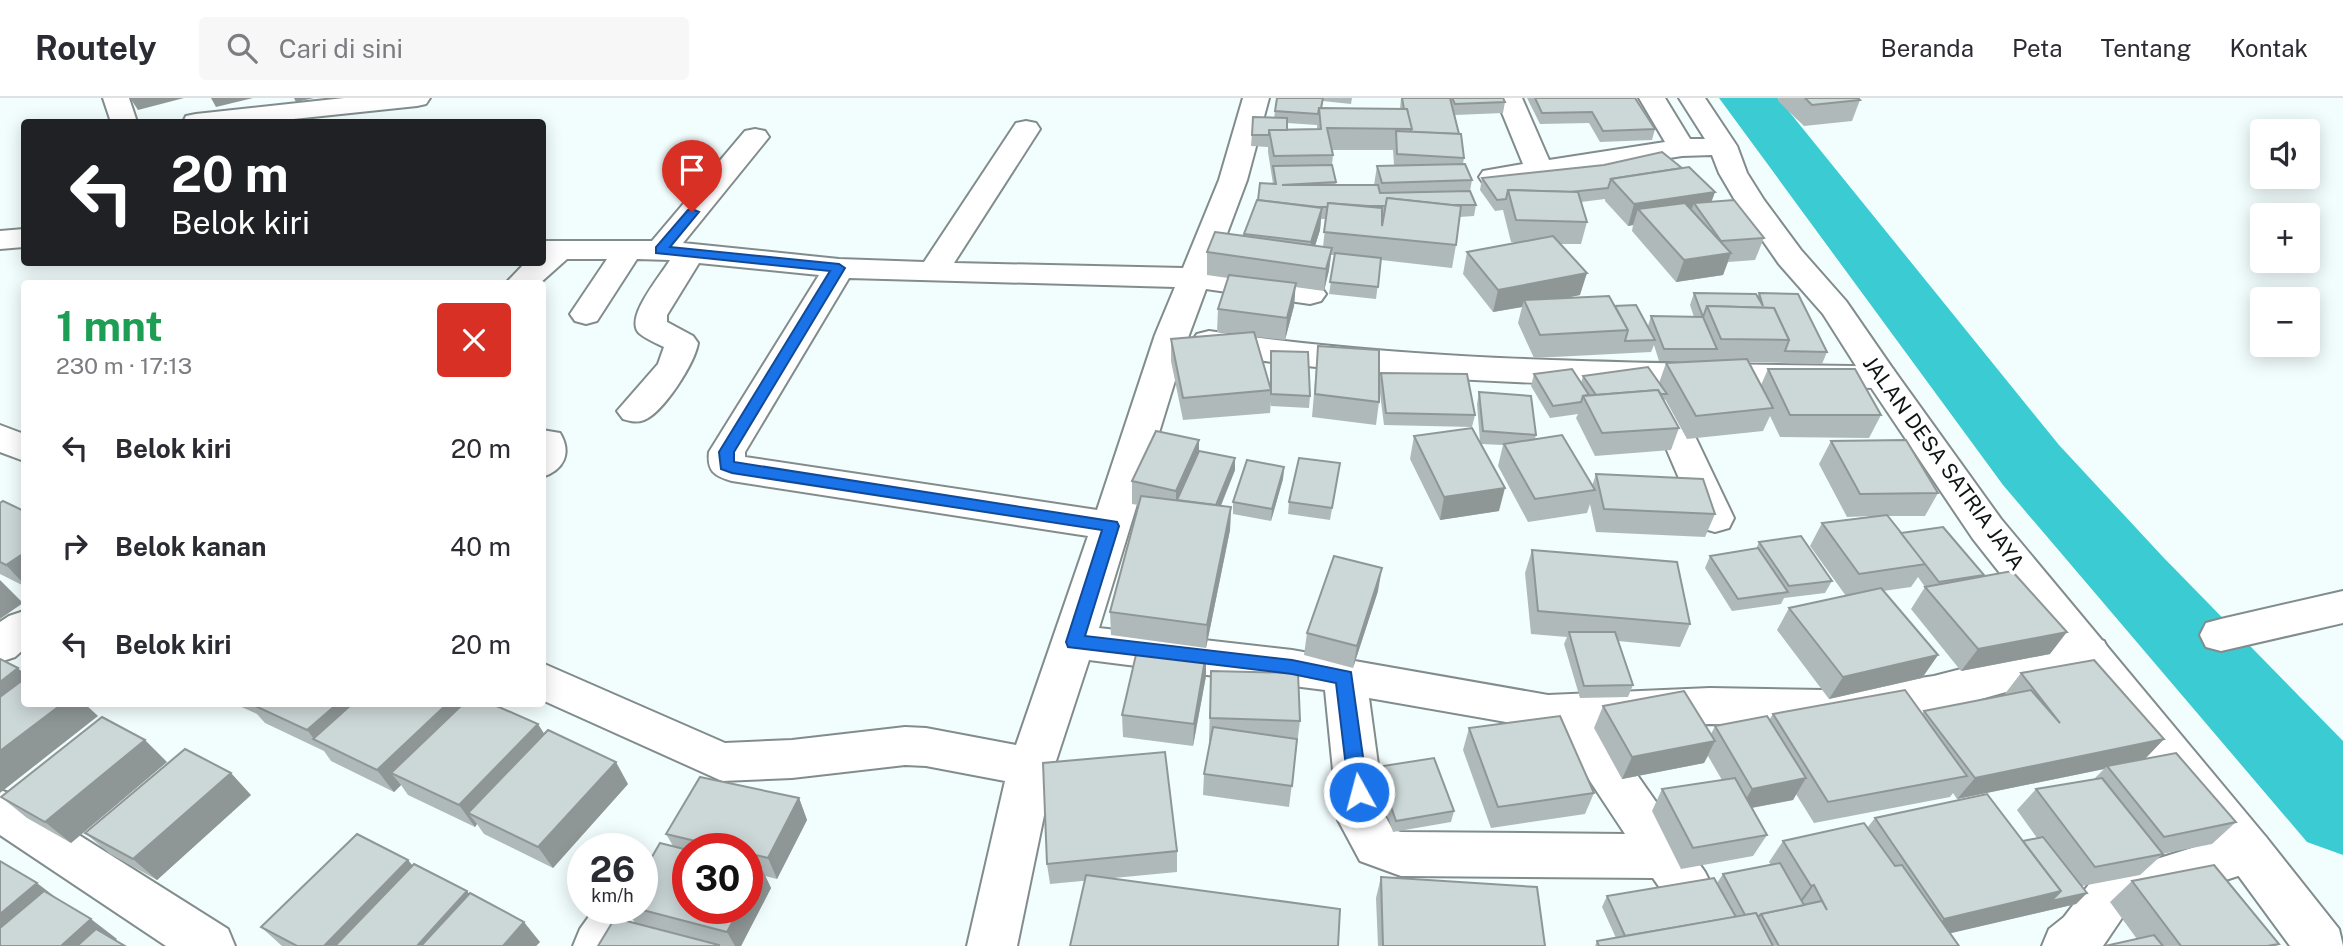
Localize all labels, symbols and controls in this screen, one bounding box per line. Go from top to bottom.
search box [199,17,689,80]
text: Routely [35,29,157,67]
icon: search [223,29,261,67]
text: Cari di sini [279,33,403,64]
text: Beranda [1880,34,1974,62]
text: Peta [2012,34,2063,62]
text: Tentang [2101,34,2191,62]
text: Kontak [2229,34,2308,62]
map controls [2250,119,2320,357]
button: sound [2250,119,2320,189]
pin [662,140,722,212]
text: 20 m [171,145,289,203]
icon: left [56,147,147,238]
icon: arrive [673,151,711,189]
button: + [2250,203,2320,273]
text: Belok kiri [171,204,310,241]
button: − [2250,287,2320,357]
text: 1 mnt [56,301,163,350]
button: close [437,303,511,377]
street label: JALAN DESA SATRIA JAYA [1858,351,2030,575]
text: 230 m · 17:13 [56,352,192,379]
icon: left [56,429,94,467]
text: Belok kiri [115,433,231,464]
text: 20 m [451,433,511,464]
icon: right [56,527,94,565]
text: Belok kanan [115,531,266,562]
text: 40 m [450,531,511,562]
icon: left [56,625,94,663]
text: Belok kiri [115,629,231,660]
text: 20 m [451,629,511,660]
position arrow [1322,755,1396,829]
speed limit sign: 30 [672,833,763,924]
text: 26 [590,849,635,890]
text: km/h [591,885,634,906]

